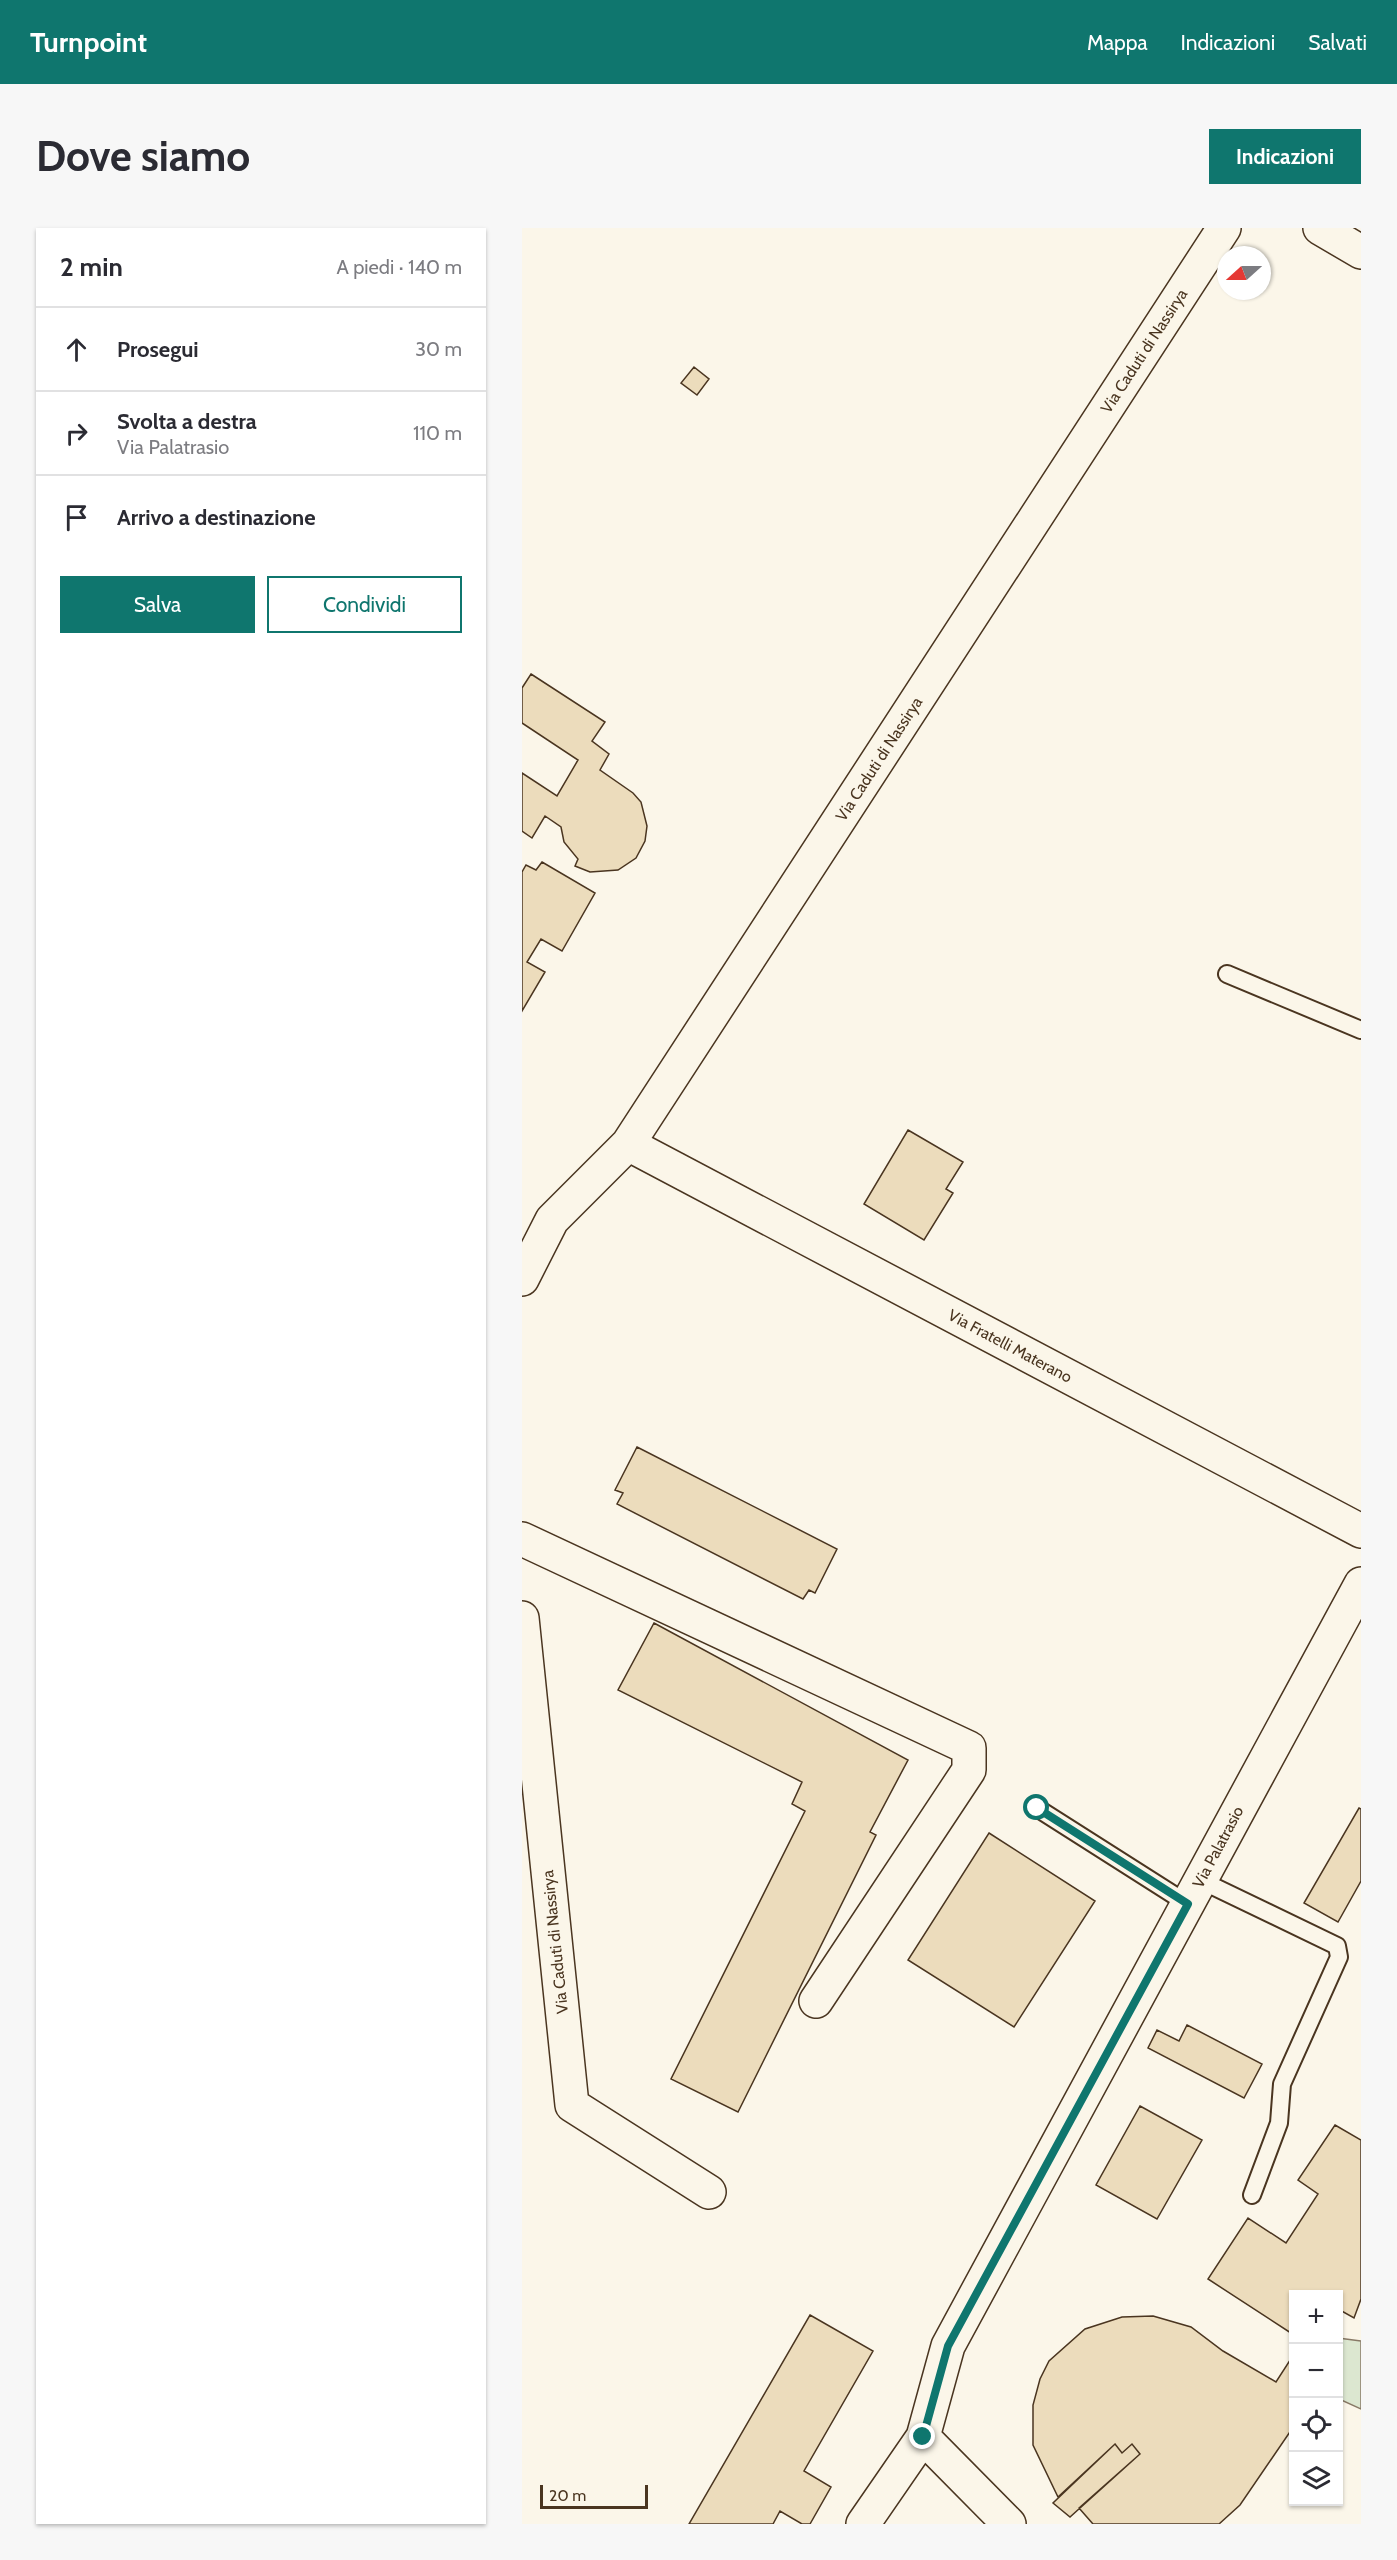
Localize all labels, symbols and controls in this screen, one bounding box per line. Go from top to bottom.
text: Turnpoint [30,25,147,59]
text: Mappa [1087,30,1148,55]
text: Indicazioni [1181,30,1275,55]
text: Salvati [1308,30,1367,55]
button: Indicazioni [1209,129,1361,184]
text: Dove siamo [36,130,250,182]
north arrow [1217,246,1271,300]
text: 2 min [60,251,123,283]
text: A piedi · 140 m [336,255,462,279]
street label: Via Caduti di Nassirya [1097,285,1191,417]
icon: ahead [60,333,93,366]
text: Prosegui [117,336,199,363]
text: 30 m [415,337,462,361]
text: Svolta a destra [117,408,257,435]
icon: right [60,417,93,450]
text: 110 m [413,421,462,445]
text: Via Palatrasio [117,435,229,459]
icon: arrive [60,501,93,534]
text: Arrivo a destinazione [117,504,315,531]
button: Salva [60,576,255,633]
button: Condividi [267,576,462,633]
street label: Via Caduti di Nassirya [832,693,926,825]
street label: Via Fratelli Materano [945,1305,1075,1387]
route start [1023,1794,1049,1820]
street label: Via Palatrasio [1189,1803,1248,1891]
street label: Via Caduti di Nassirya [538,1869,572,2015]
map controls [1289,2290,1343,2506]
button: + [1289,2290,1343,2344]
button: − [1289,2344,1343,2398]
button: locate [1289,2398,1343,2452]
route end [909,2423,935,2449]
button: layers [1289,2452,1343,2506]
scale bar [540,2482,648,2510]
text: 20 m [549,2486,586,2505]

